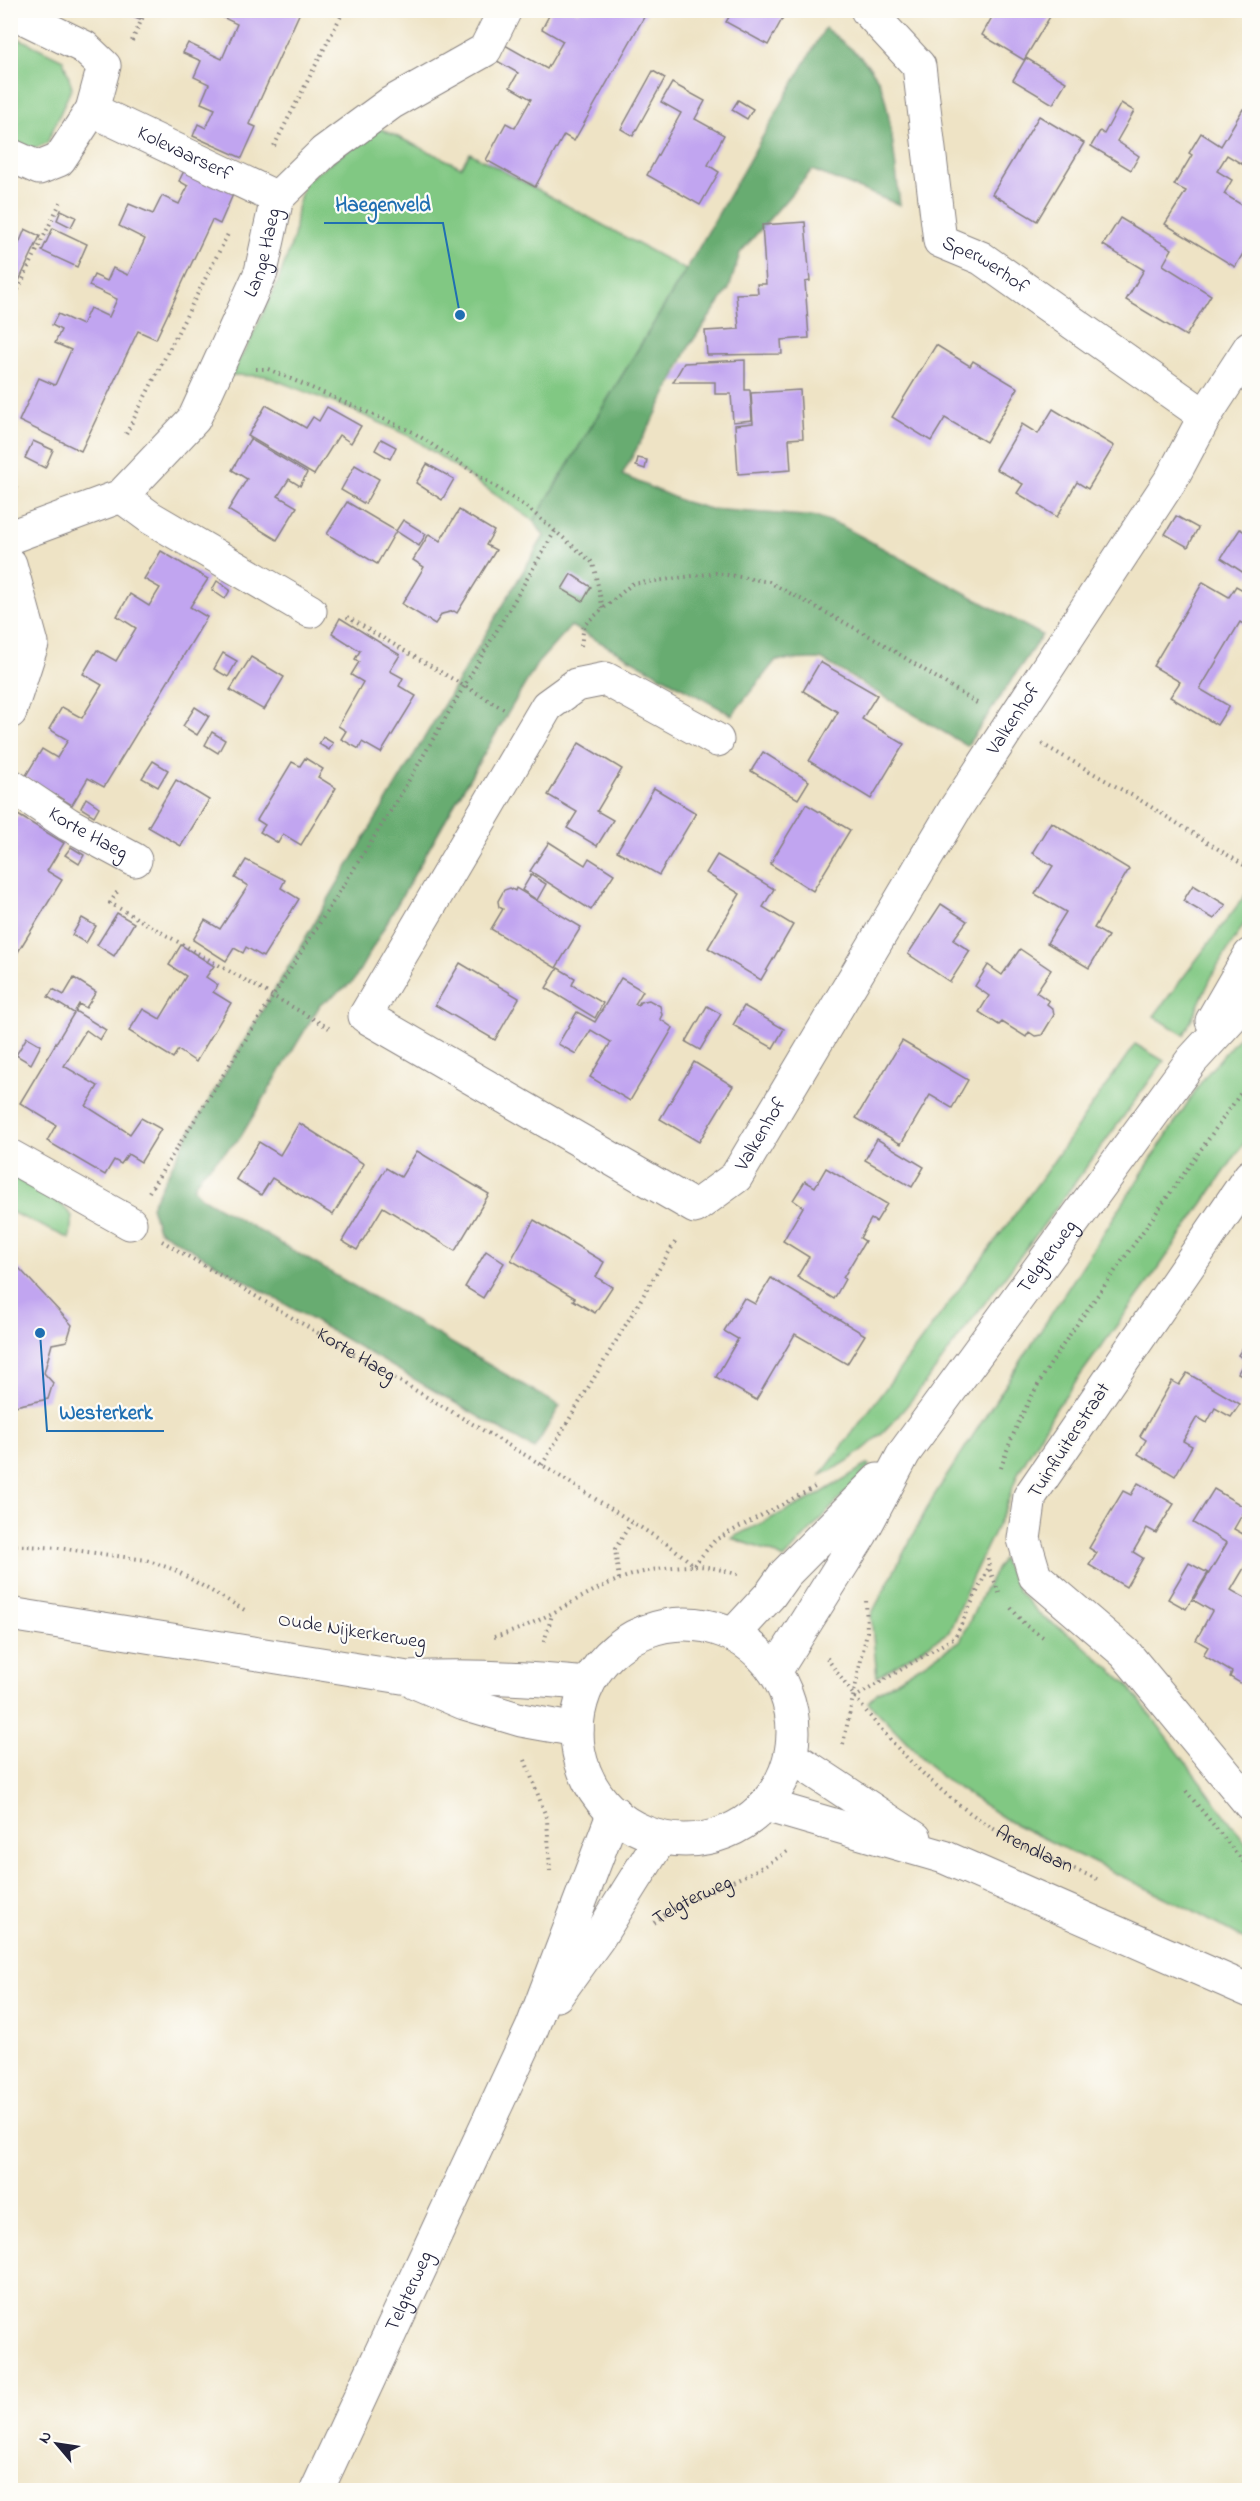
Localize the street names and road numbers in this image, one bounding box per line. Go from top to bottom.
street label: Kolevaarserf [132,119,238,189]
street label: Lange Haeg [237,206,290,302]
street label: Sperwerhof [937,229,1035,302]
street label: Valkenhof [979,677,1048,762]
street label: Korte Haeg [42,800,133,869]
street label: Valkenhof [728,1092,795,1177]
street label: Telgterweg [1011,1214,1085,1300]
street label: Korte Haeg [311,1321,401,1391]
street label: Tuinfluiterstraat [1021,1377,1119,1505]
street label: Oude Nijkerkerweg [276,1606,428,1659]
street label: Arendlaan [989,1819,1078,1881]
street label: Telgterweg [647,1868,737,1933]
street label: Telgterweg [378,2246,442,2336]

